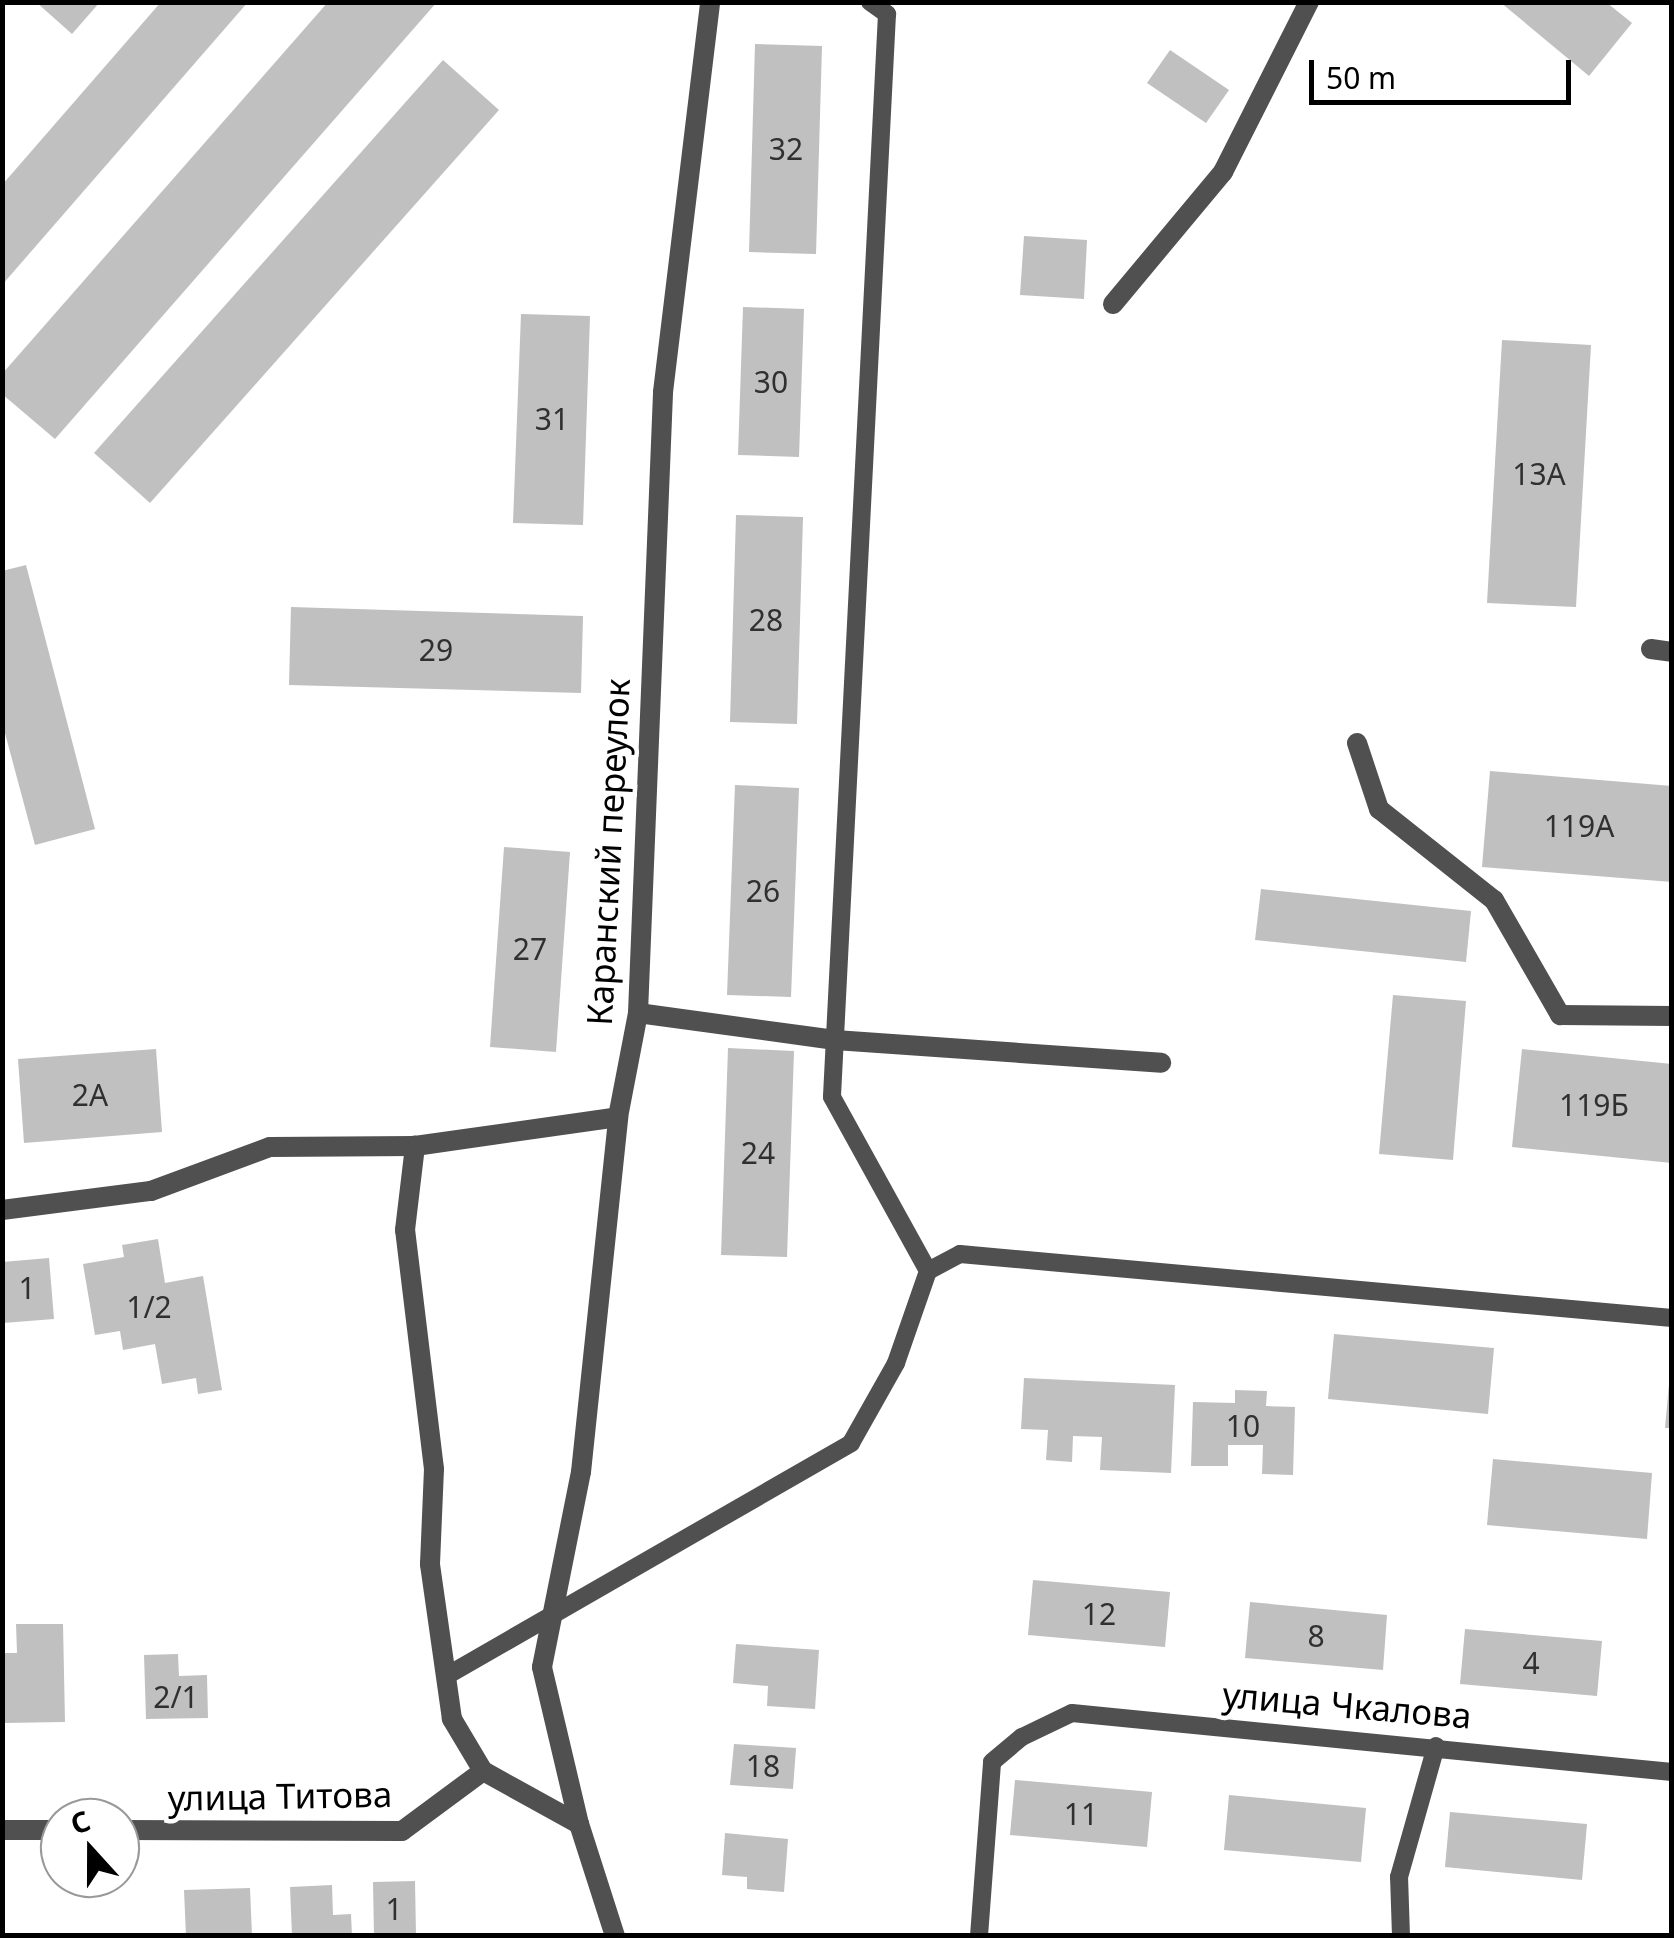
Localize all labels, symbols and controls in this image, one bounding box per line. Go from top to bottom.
scale bar [1314,40,1576,102]
text: 50 m [1326,57,1396,98]
house number: 32 [769,131,803,167]
house number: 30 [754,364,788,400]
house number: 31 [535,401,569,437]
house number: 13А [1512,456,1566,492]
house number: 28 [749,602,783,638]
house number: 29 [419,632,453,668]
street label: Каранский переулок [578,677,638,1027]
house number: 119А [1544,808,1614,844]
house number: 26 [746,873,780,909]
house number: 27 [513,931,547,967]
house number: 2А [72,1077,108,1113]
house number: 119Б [1559,1087,1629,1123]
house number: 24 [741,1135,775,1171]
house number: 1 [18,1270,36,1306]
house number: 1/2 [126,1289,172,1325]
house number: 10 [1226,1408,1260,1444]
house number: 12 [1082,1596,1116,1632]
house number: 8 [1307,1618,1325,1654]
house number: 4 [1522,1645,1540,1681]
street label: улица Чкалова [1221,1673,1473,1737]
house number: 2/1 [153,1679,199,1715]
house number: 18 [746,1748,780,1784]
street label: улица Титова [167,1773,393,1819]
house number: 11 [1064,1796,1098,1832]
north arrow [40,1798,140,1898]
text: С [65,1801,95,1843]
house number: 1 [385,1891,403,1927]

